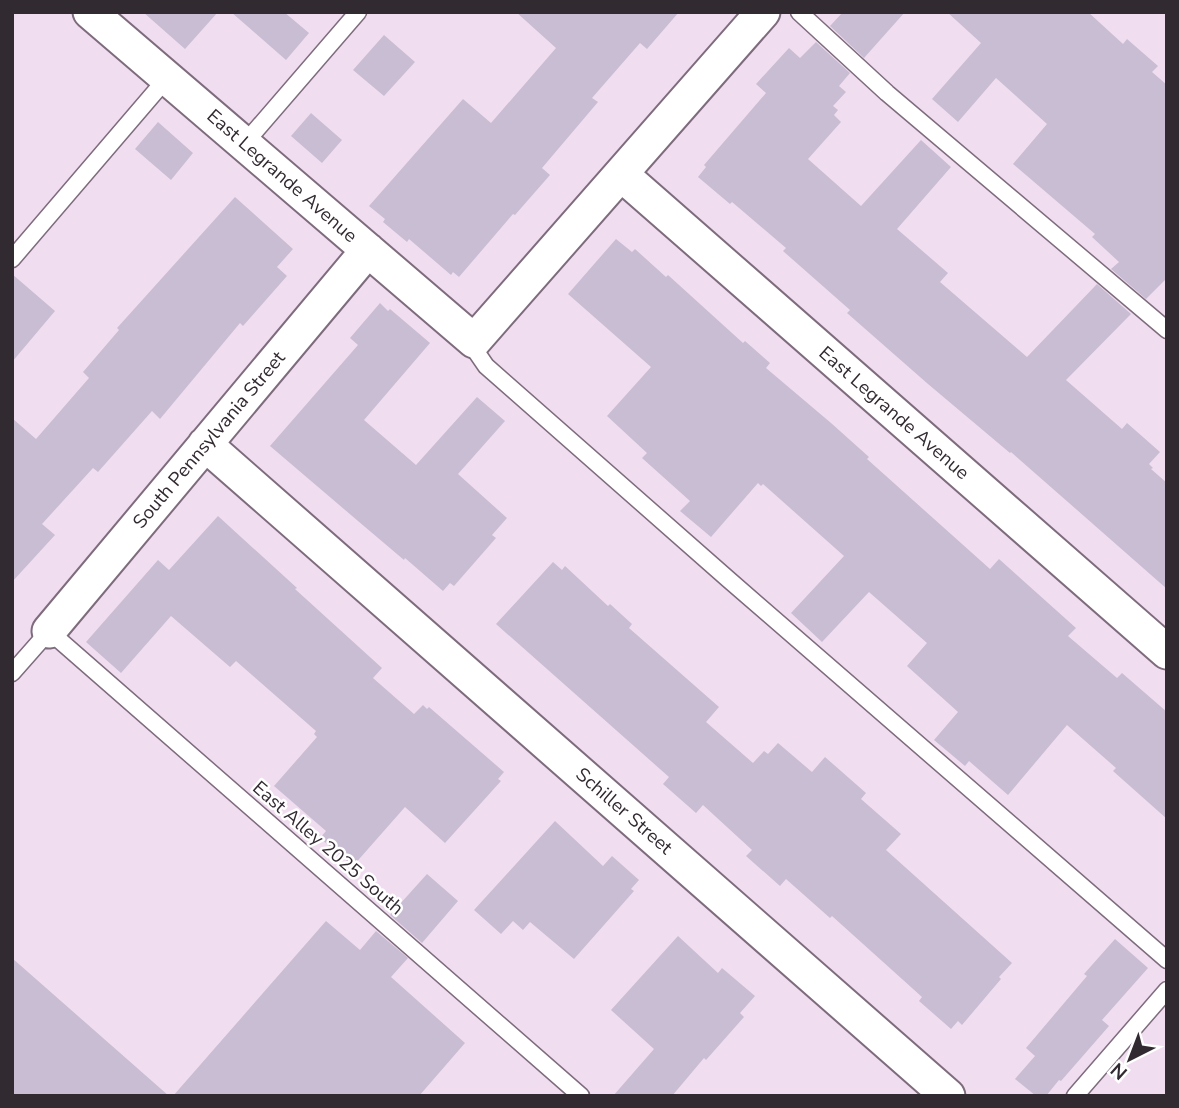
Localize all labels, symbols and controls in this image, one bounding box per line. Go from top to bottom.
street label: East Legrande Avenue [201,103,363,249]
street label: East Legrande Avenue [813,340,975,486]
street label: South Pennsylvania Street [127,345,291,534]
street label: Schiller Street [570,762,678,861]
street label: East Alley 2025 South [247,775,409,921]
north arrow [1095,1024,1165,1094]
text: N [1105,1056,1133,1085]

